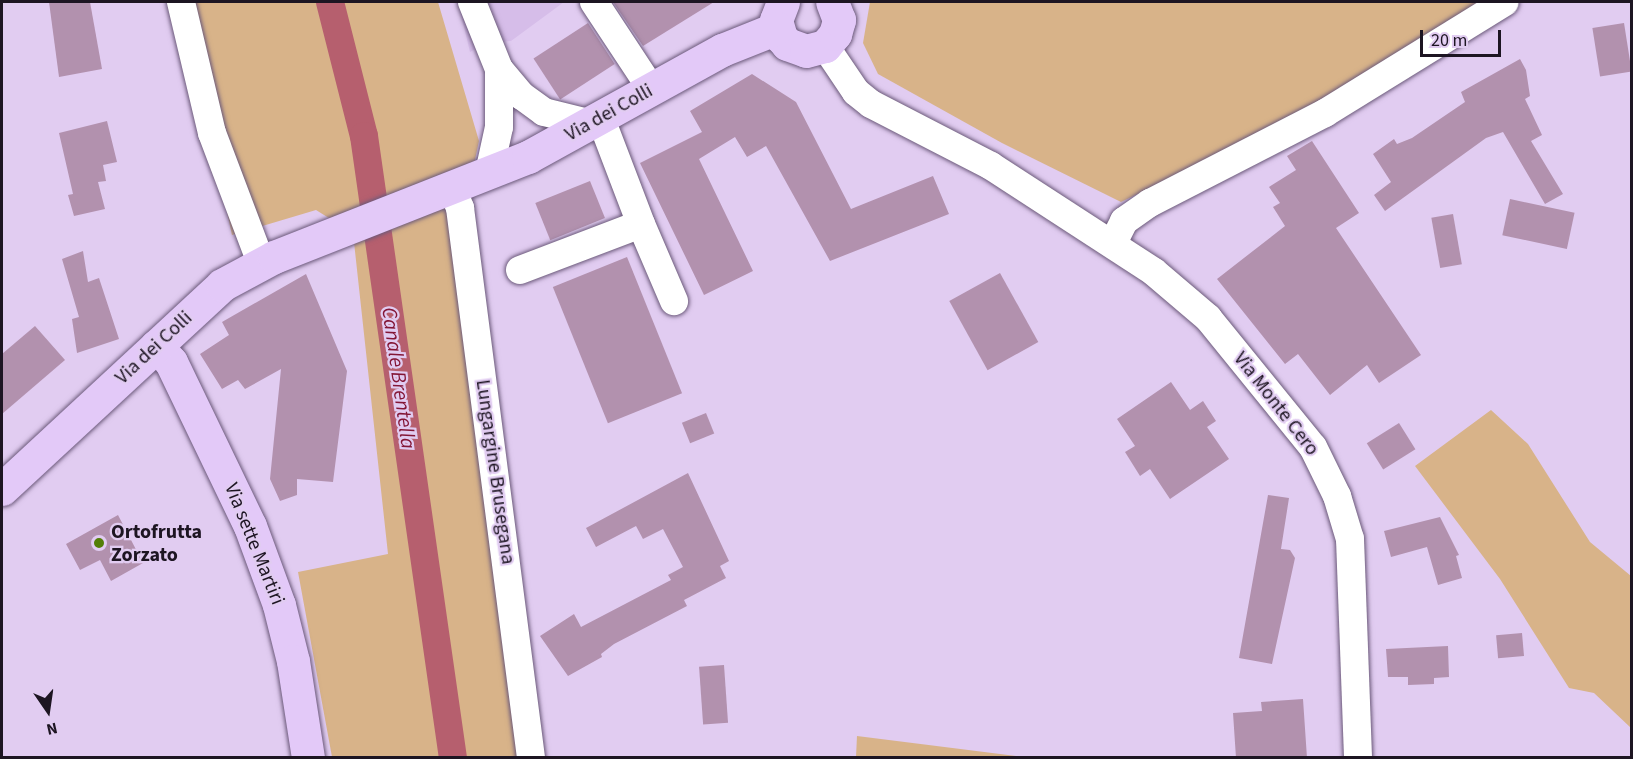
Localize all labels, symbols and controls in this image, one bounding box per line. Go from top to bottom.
scale bar [1423,18,1504,56]
text: 20 m [1431,28,1467,53]
street label: Via dei Colli [561,79,657,147]
water label: Canale Brentella [377,305,421,451]
street label: Via dei Colli [110,306,198,390]
street label: Via Monte Cero [1228,347,1324,461]
street label: Lungargine Brusegana [470,378,520,566]
street label: Via sette Martiri [219,480,289,608]
place label: Ortofrutta Zorzato [111,520,202,567]
marker: Ortofrutta Zorzato [92,536,106,550]
north arrow [18,681,78,741]
text: N [44,717,60,740]

